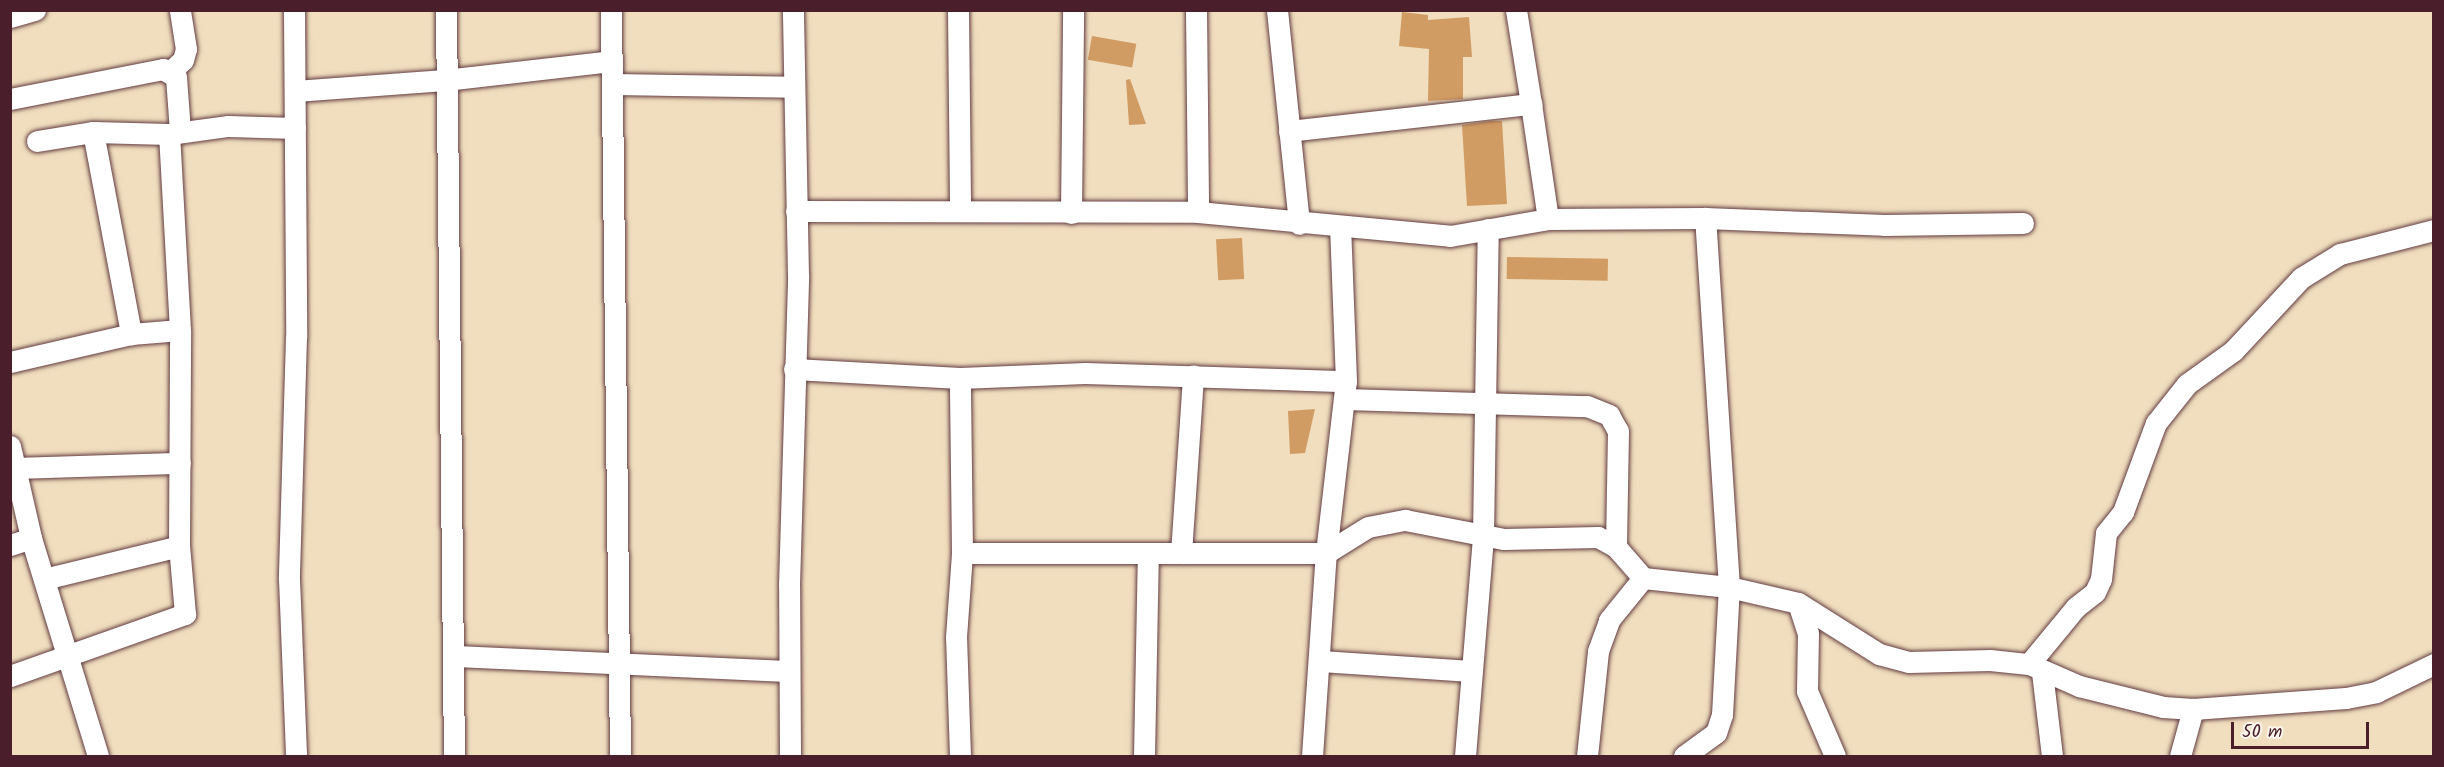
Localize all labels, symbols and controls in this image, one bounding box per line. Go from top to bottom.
scale bar [2234,710,2372,748]
text: 50 m [2242,718,2282,747]

